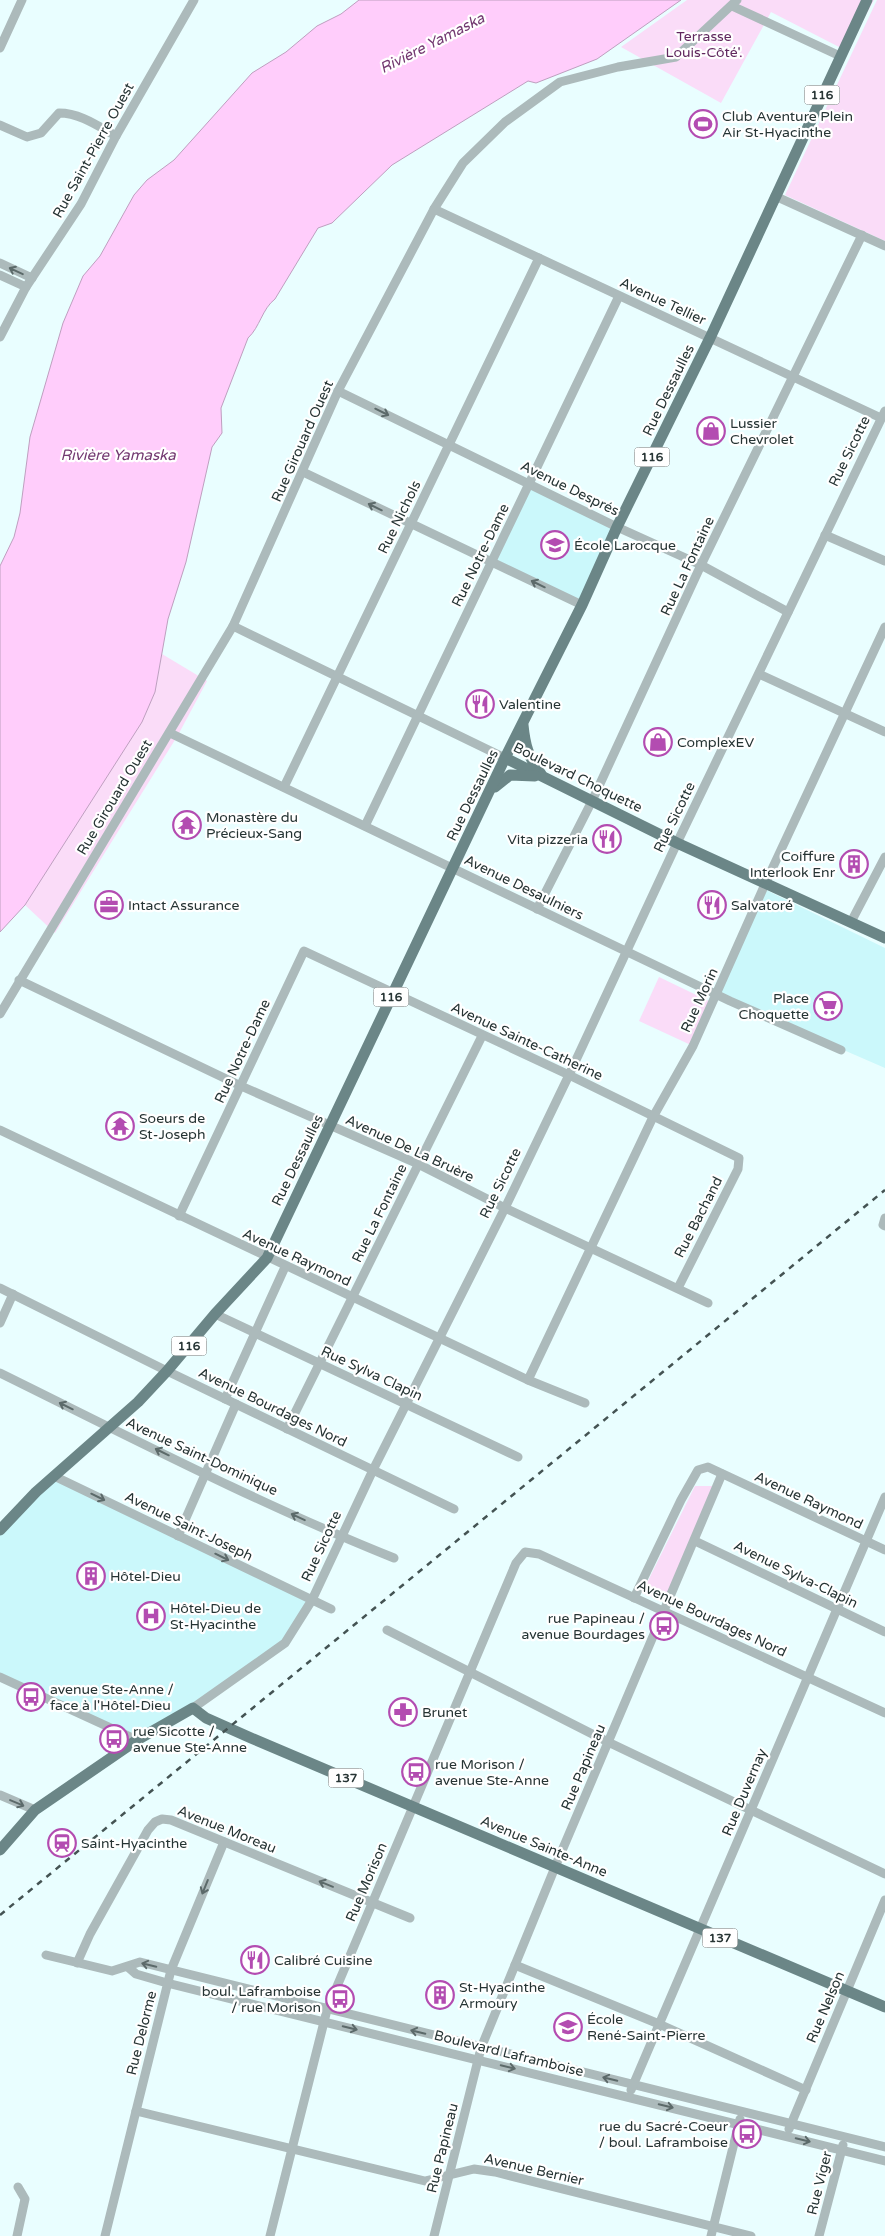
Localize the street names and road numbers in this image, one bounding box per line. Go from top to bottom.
street label: Rue Saint-Pierre Ouest [49,79,138,221]
road number: 116 [804,86,840,104]
street label: Avenue Tellier [617,274,709,329]
street label: Rue Dessaulles [639,341,698,439]
street label: Rue Girouard Ouest [268,377,337,505]
street label: Rue Sicotte [825,413,874,489]
road number: 116 [634,448,670,467]
street label: Avenue Després [518,457,622,520]
street label: Rue Nichols [374,478,425,557]
street label: Rue Notre-Dame [448,501,513,610]
street label: Rue La Fontaine [657,514,718,619]
street label: Rue Girouard Ouest [73,736,156,858]
street label: Boulevard Choquette [511,739,645,816]
street label: Rue Dessaulles [443,746,502,844]
street label: Rue Sicotte [650,779,699,855]
street label: Avenue Desaulniers [461,851,586,924]
street label: Rue Morin [677,965,722,1035]
road number: 116 [374,988,408,1006]
street label: Rue Notre-Dame [211,996,274,1106]
street label: Avenue Sainte-Catherine [448,999,605,1084]
street label: Rue Dessaulles [268,1111,327,1209]
street label: Avenue De La Bruère [343,1111,477,1186]
street label: Rue Sicotte [476,1145,525,1221]
street label: Rue La Fontaine [348,1161,411,1265]
street label: Rue Bachand [671,1174,726,1261]
street label: Avenue Raymond [240,1225,354,1290]
road number: 116 [172,1336,206,1355]
street label: Rue Sylva Clapin [318,1343,425,1404]
street label: Avenue Bourdages Nord [196,1364,350,1451]
street label: Avenue Saint-Dominique [123,1414,280,1499]
street label: Avenue Raymond [752,1468,866,1533]
street label: Avenue Saint-Joseph [122,1488,256,1565]
street label: Rue Sicotte [298,1508,345,1584]
street label: Avenue Sylva-Clapin [731,1537,861,1612]
street label: Avenue Bourdages Nord [634,1576,789,1661]
street label: Rue Papineau [558,1721,609,1813]
street label: Rue Duvernay [718,1745,771,1838]
road number: 137 [328,1769,364,1788]
street label: Avenue Moreau [175,1802,279,1857]
street label: Avenue Sainte-Anne [478,1812,610,1881]
street label: Rue Morison [342,1840,391,1924]
road number: 137 [702,1929,738,1948]
street label: Rue Nelson [803,1969,848,2046]
street label: Rue Delorme [123,1989,160,2077]
street label: Boulevard Laframboise [432,2027,585,2080]
street label: Rue Papineau [423,2101,462,2195]
street label: Rue Viger [803,2149,836,2217]
street label: Avenue Bernier [482,2150,586,2189]

